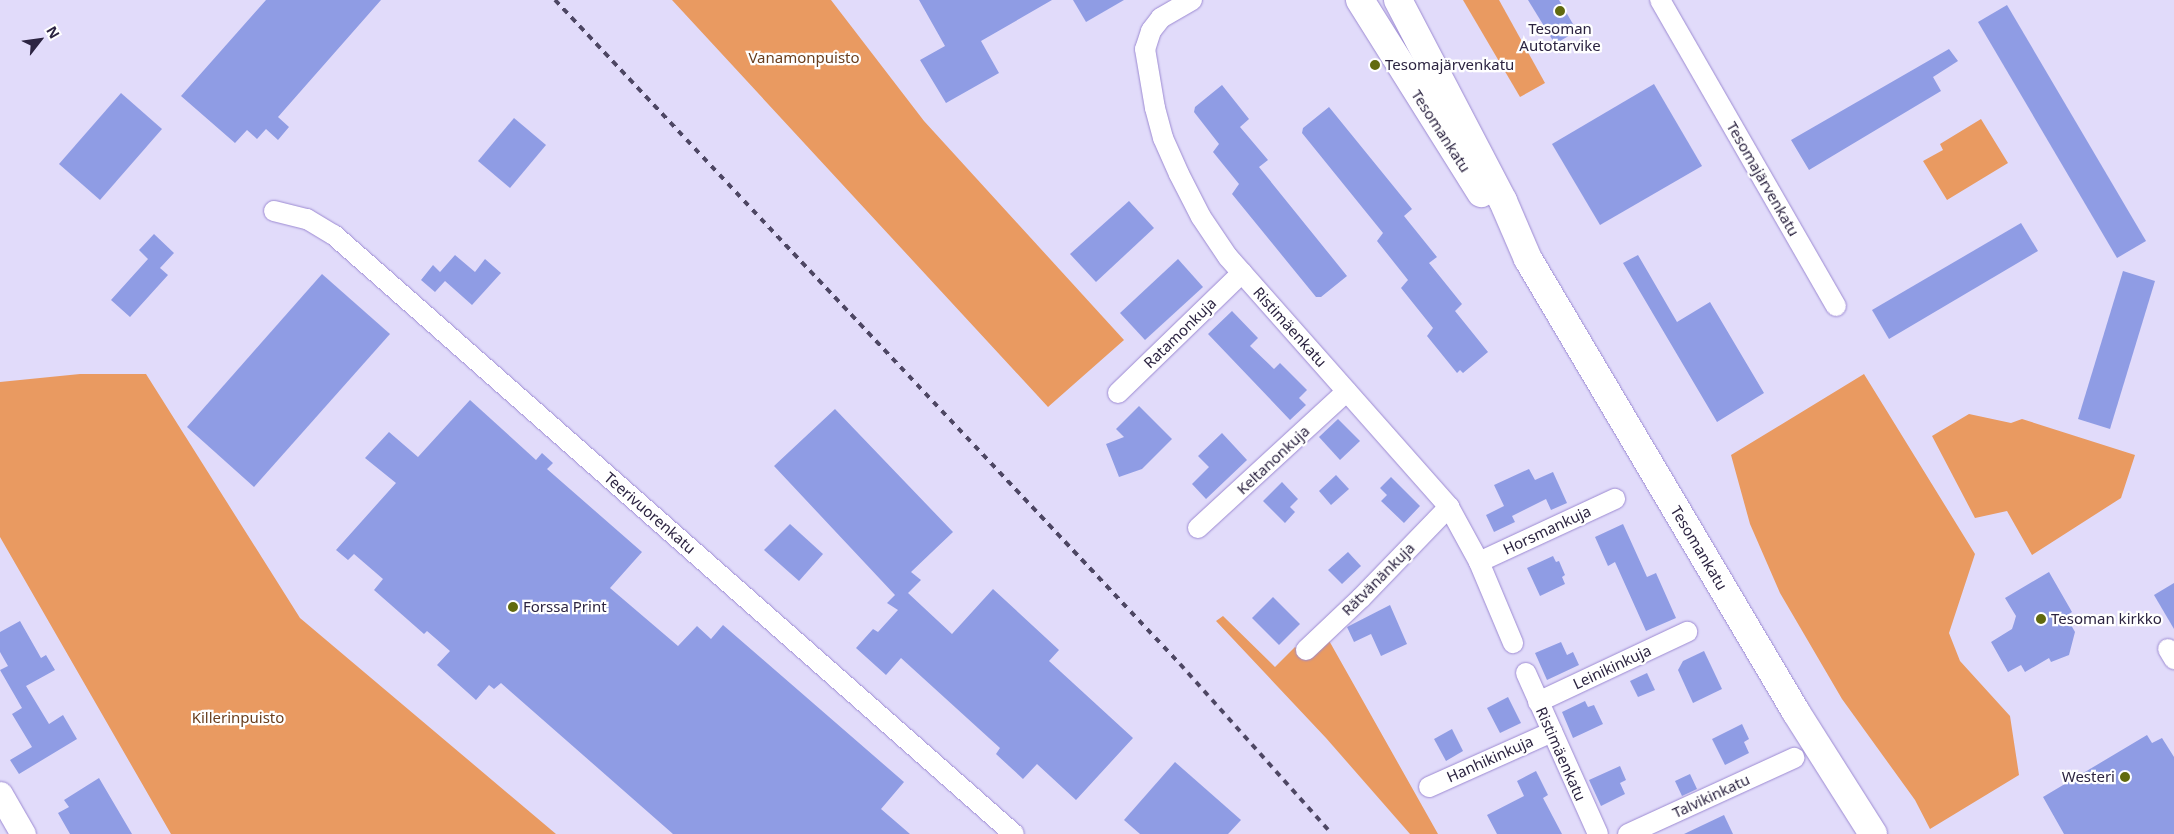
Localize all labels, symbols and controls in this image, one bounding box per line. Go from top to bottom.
marker: Tesoman Autotarvike [1554,5,1566,17]
north arrow [15,15,65,65]
place label: Tesoman Autotarvike [1519,19,1601,54]
text: N [42,23,64,42]
park label: Vanamonpuisto [748,49,860,67]
place label: Tesomajärvenkatu [1385,56,1514,74]
marker: Tesomajärvenkatu [1369,59,1381,71]
street label: Tesomankatu [1408,86,1474,176]
street label: Tesomajärvenkatu [1723,118,1803,240]
street label: Ristimäenkatu [1250,283,1330,371]
street label: Ratamonkuja [1140,294,1220,372]
street label: Keltanonkuja [1233,422,1313,498]
street label: Teerivuorenkatu [601,468,699,558]
street label: Horsmankuja [1500,502,1594,558]
street label: Tesomankatu [1667,503,1731,593]
street label: Rätvänänkuja [1338,539,1418,619]
place label: Forssa Print [523,598,607,616]
marker: Forssa Print [507,601,519,613]
place label: Tesoman kirkko [2051,610,2162,628]
marker: Tesoman kirkko [2035,613,2047,625]
street label: Leinikinkuja [1570,641,1654,693]
street label: Ristimäenkatu [1532,704,1590,804]
park label: Killerinpuisto [192,709,284,727]
street label: Hanhikinkuja [1444,732,1536,786]
place label: Westeri [2062,768,2115,786]
street label: Talvikinkatu [1670,770,1752,822]
marker: Westeri [2119,771,2131,783]

